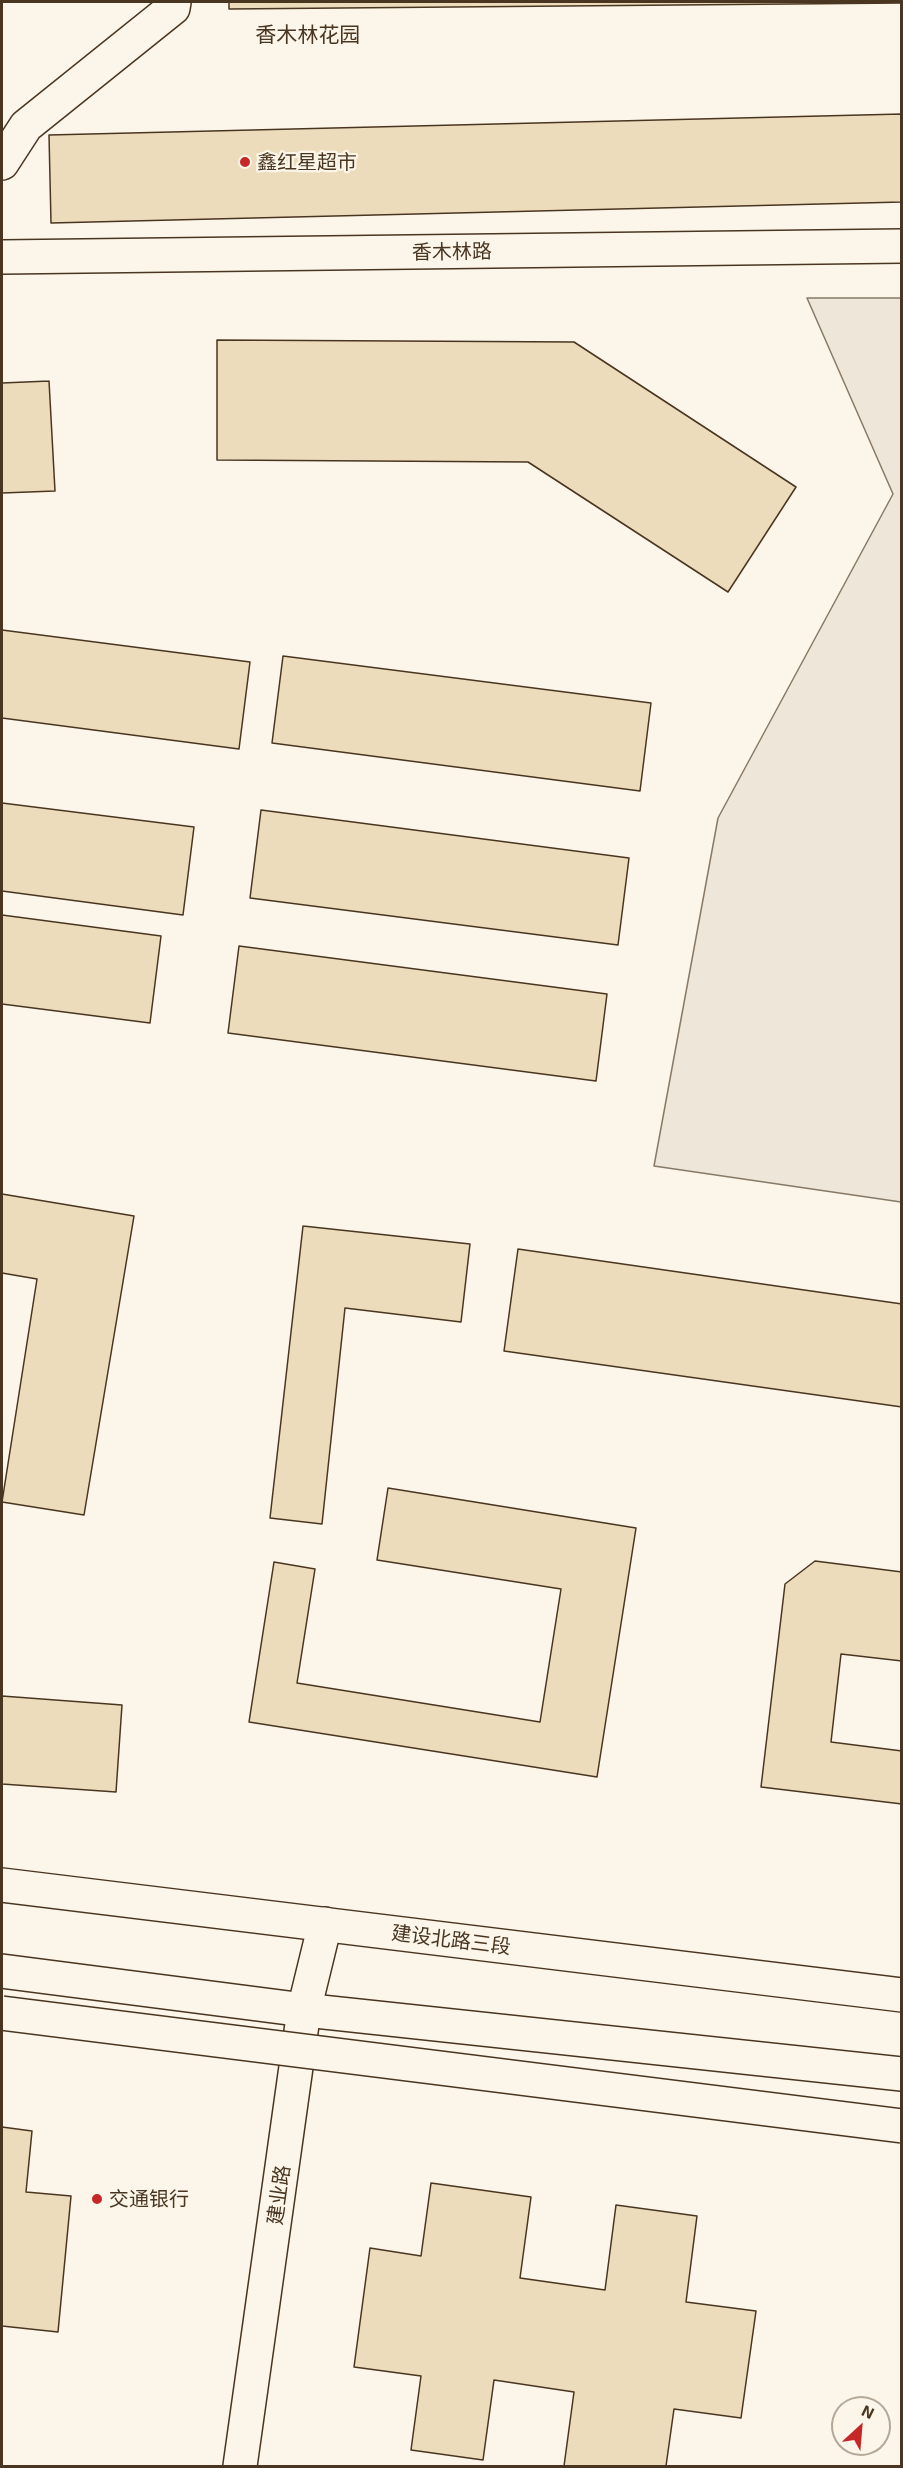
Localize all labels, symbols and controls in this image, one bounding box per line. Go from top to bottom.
district label: 香木林花园 [256,22,360,48]
place label: 鑫红星超市 [257,150,357,174]
marker: 鑫红星超市 [238,155,252,169]
street label: 香木林路 [412,239,492,265]
street label: 建设北路三段 [390,1921,512,1959]
street label: 建业路 [263,2164,295,2226]
place label: 交通银行 [109,2187,189,2211]
marker: 交通银行 [90,2192,104,2206]
north arrow [831,2396,891,2456]
text: N [859,2400,878,2422]

